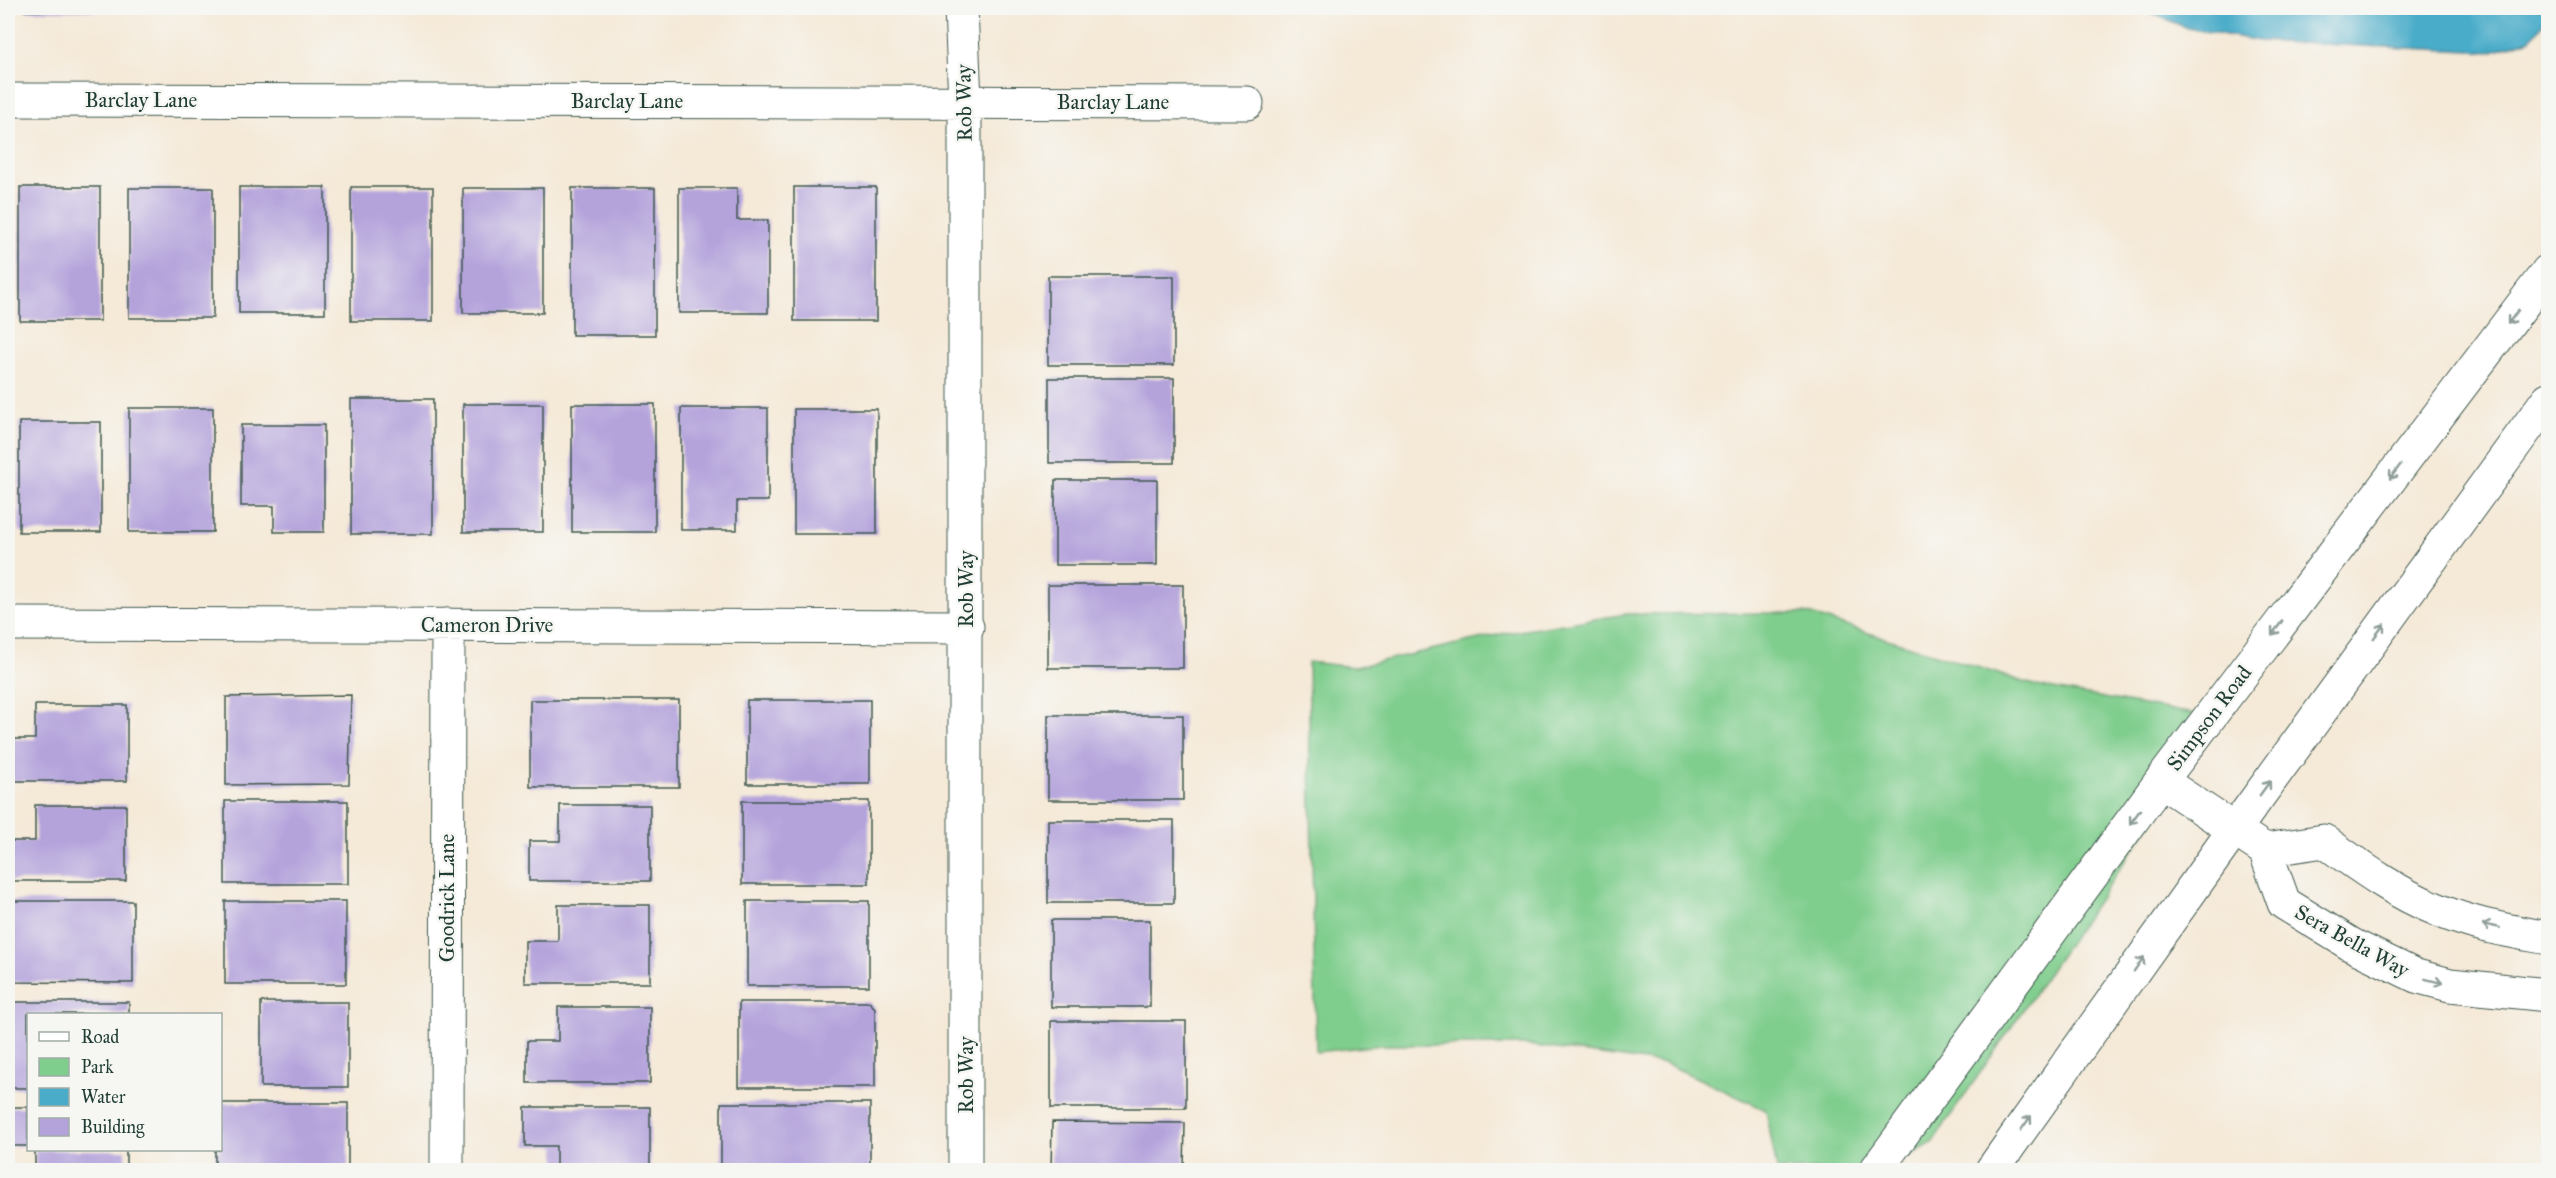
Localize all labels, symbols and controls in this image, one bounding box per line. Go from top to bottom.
street label: Rob Way [950,63,978,142]
street label: Barclay Lane [85,87,198,113]
street label: Barclay Lane [571,88,684,114]
street label: Barclay Lane [1057,89,1170,115]
one-way arrow [2507,309,2519,325]
one-way arrow [2389,464,2402,480]
street label: Rob Way [953,549,979,628]
street label: Cameron Drive [421,612,553,638]
one-way arrow [2271,619,2284,635]
one-way arrow [2373,623,2386,639]
street label: Simpson Road [2161,660,2257,776]
one-way arrow [2258,781,2271,797]
one-way arrow [2129,809,2141,825]
street label: Goodrick Lane [434,833,460,962]
street label: Sera Bella Way [2290,899,2415,984]
one-way arrow [2482,920,2501,932]
one-way arrow [2133,956,2145,973]
one-way arrow [2424,975,2443,987]
legend [27,1013,222,1151]
text: Road [81,1026,119,1048]
street label: Rob Way [953,1035,979,1114]
text: Park [81,1056,114,1078]
text: Water [81,1086,126,1108]
one-way arrow [2019,1115,2032,1131]
text: Building [81,1116,145,1139]

